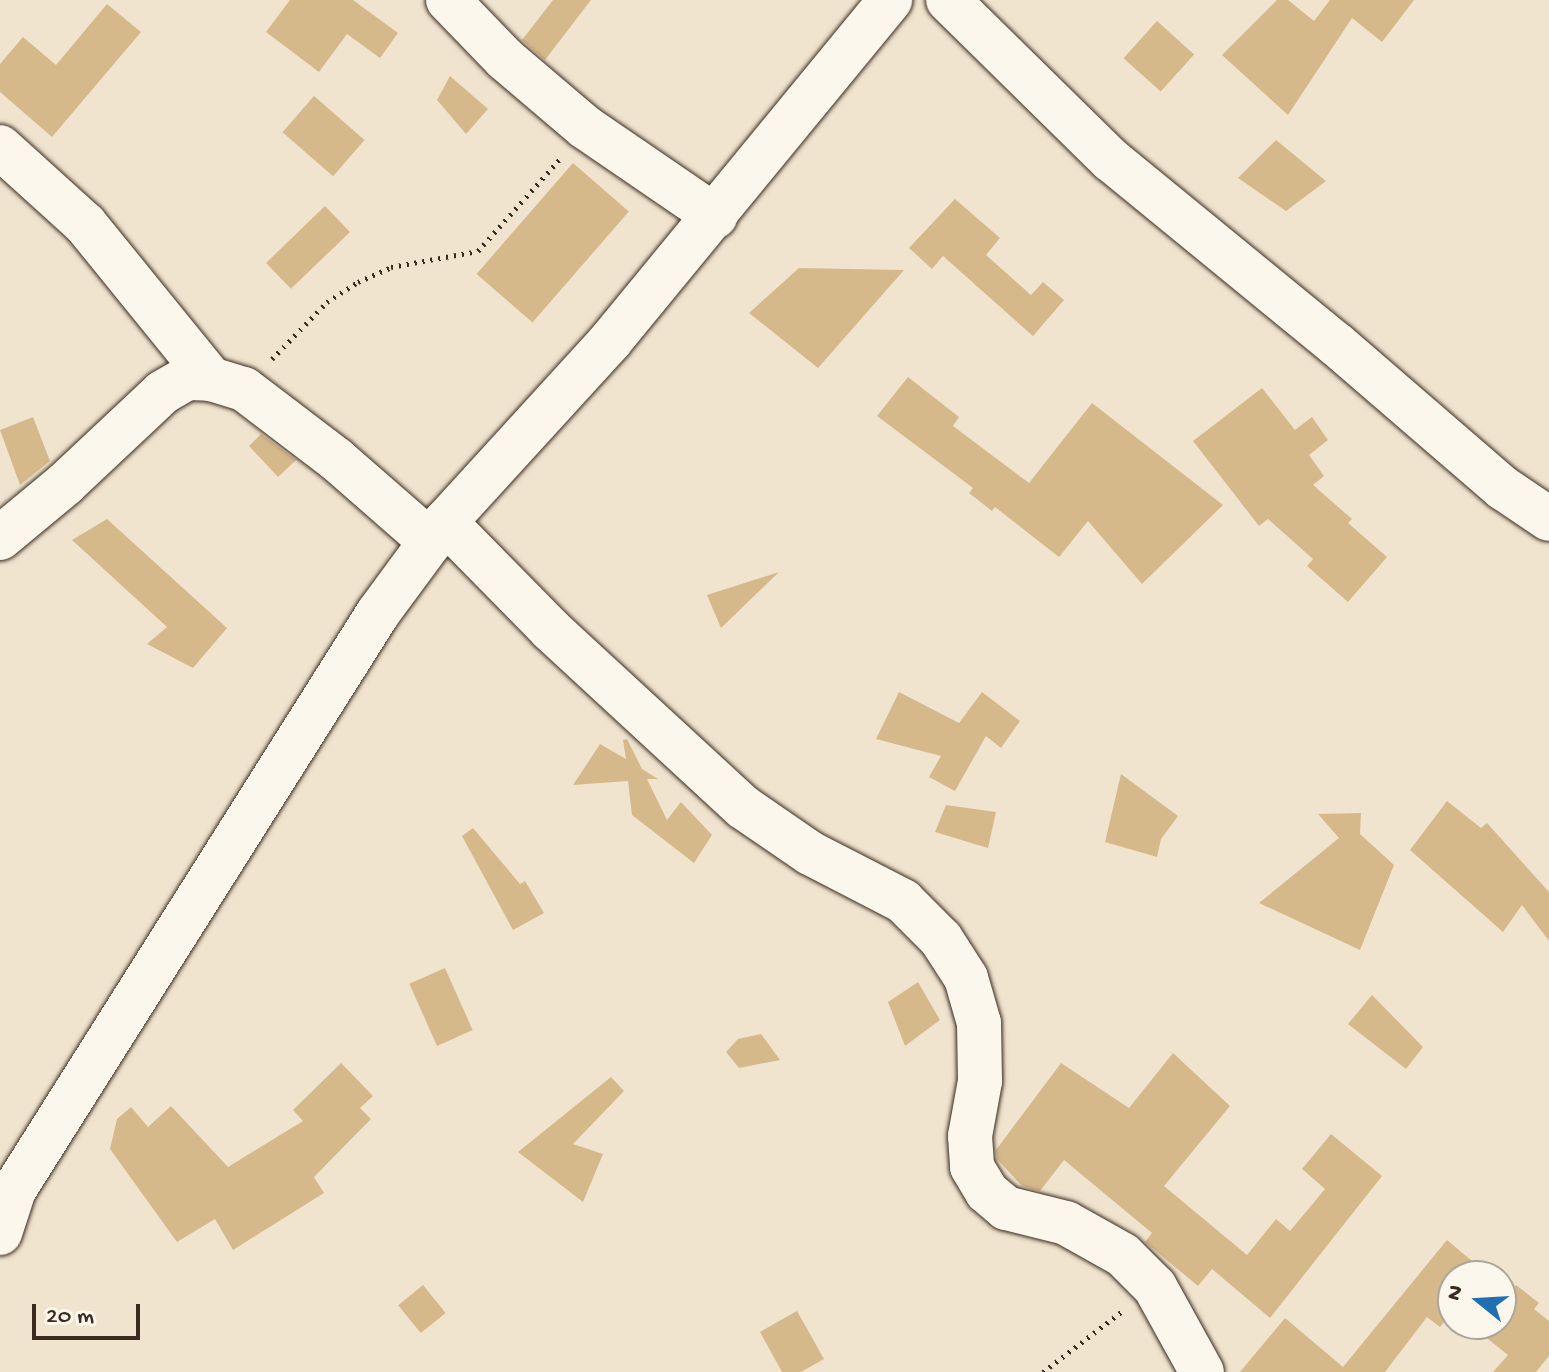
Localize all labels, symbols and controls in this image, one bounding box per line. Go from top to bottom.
north arrow [1437,1260,1517,1340]
text: N [1441,1282,1471,1304]
scale bar [36,1288,144,1338]
text: 20 m [46,1303,94,1332]

